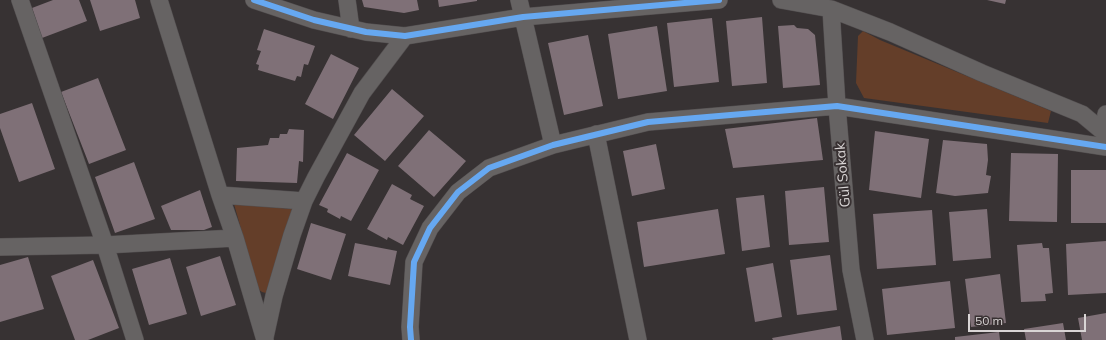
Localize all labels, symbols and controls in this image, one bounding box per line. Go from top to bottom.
street label: Gül Sokak [832,142,854,208]
scale bar [970,306,1088,332]
text: 50 m [975,313,1003,328]

